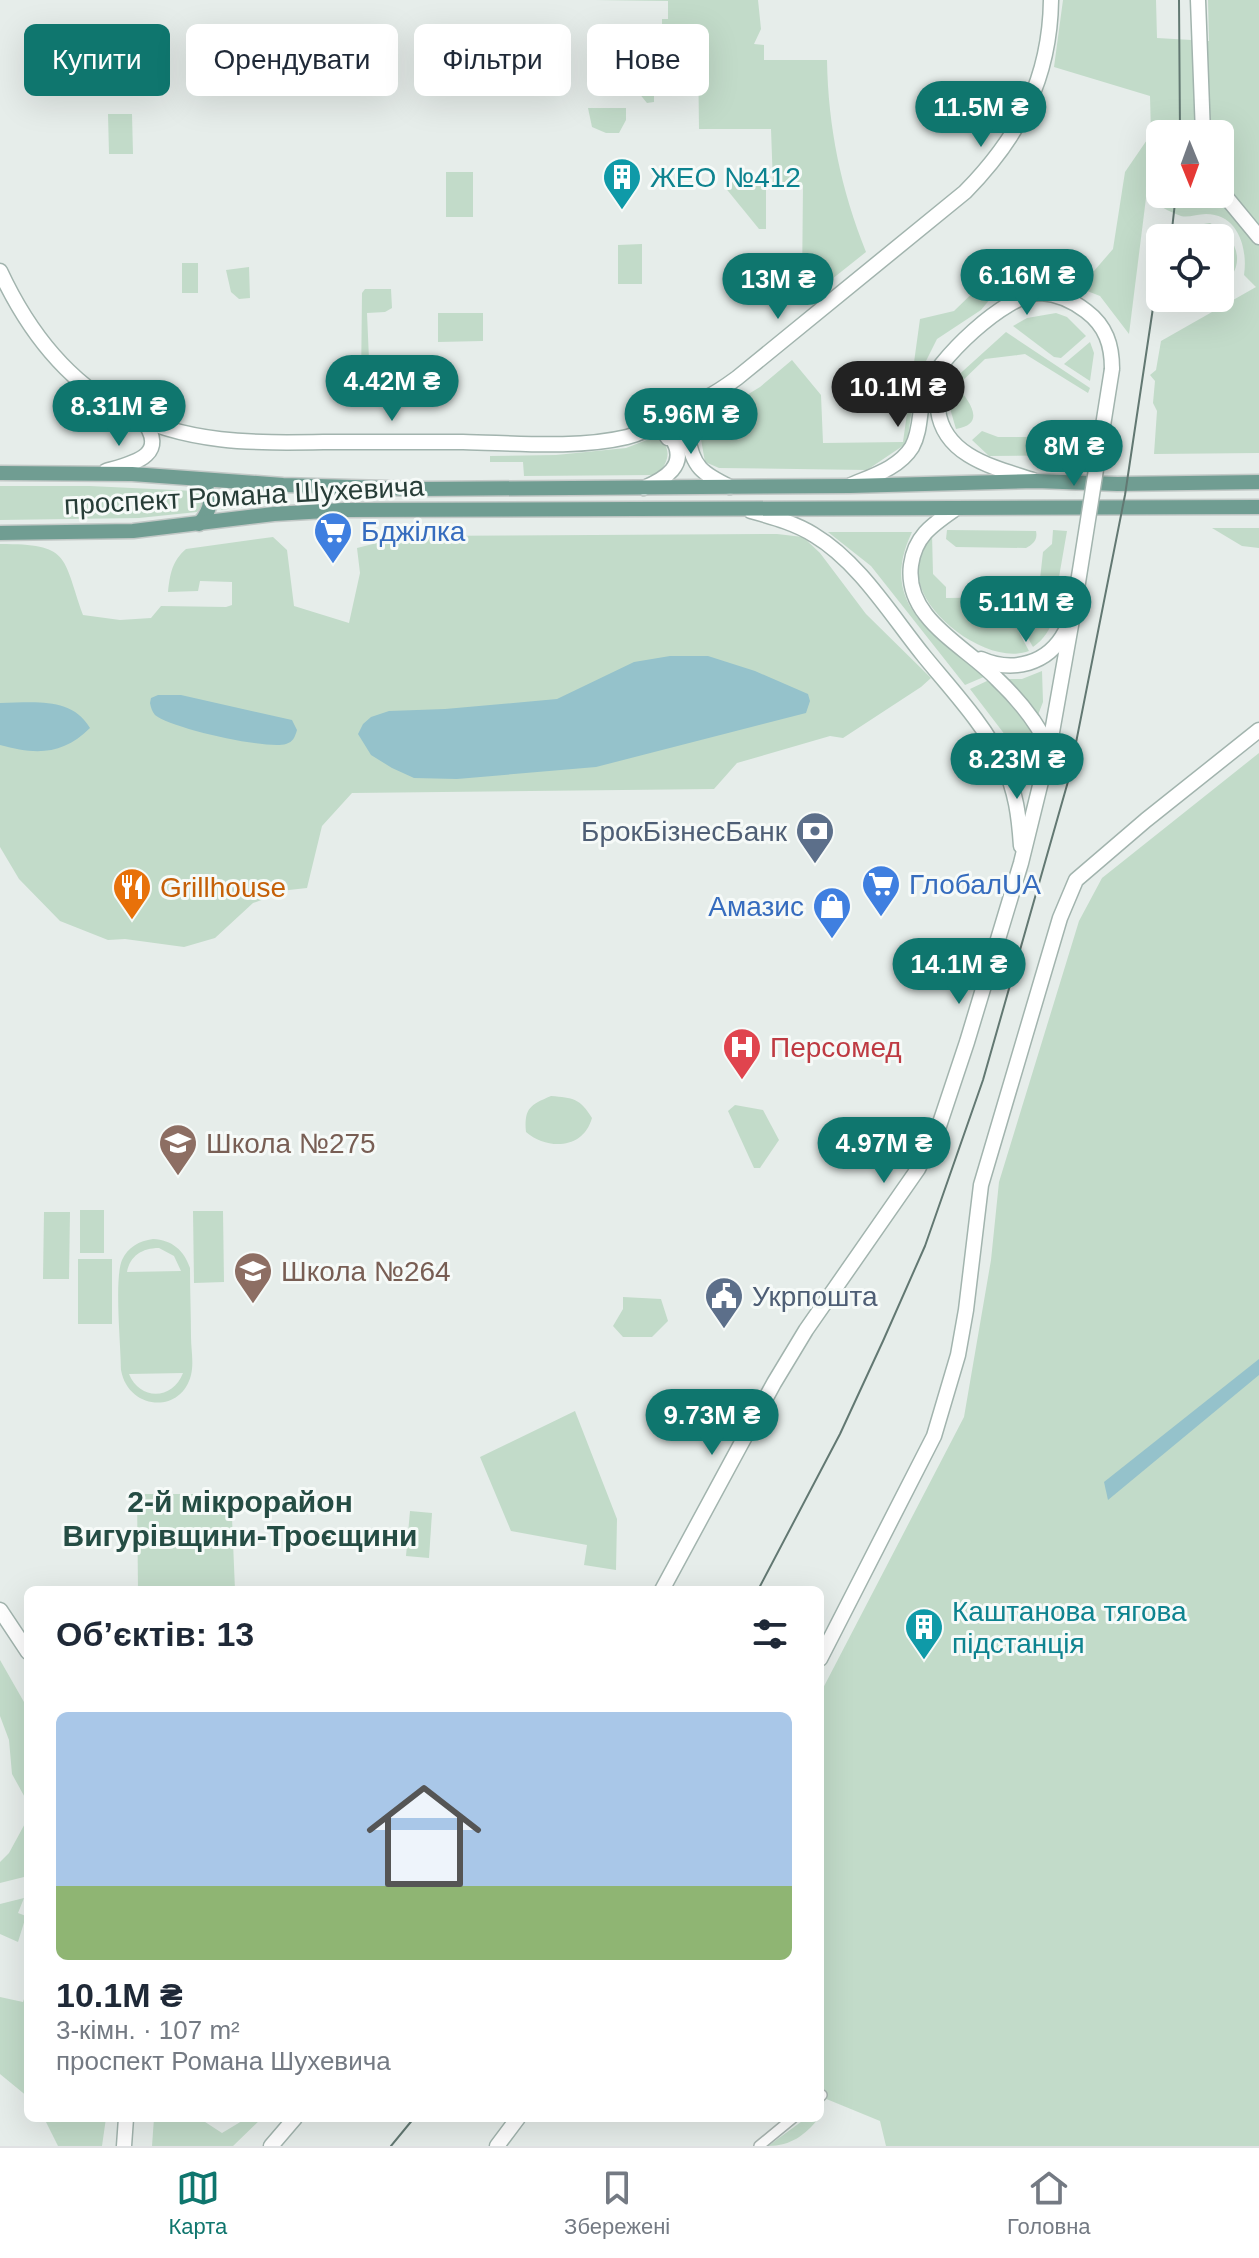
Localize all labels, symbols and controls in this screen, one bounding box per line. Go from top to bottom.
chip: Купити [24,24,170,96]
chip: Орендувати [186,24,398,96]
chip: Фільтри [414,24,571,96]
chip: Нове [587,24,709,96]
pin: 11.5M ₴ [907,81,1055,149]
text: 11.5M ₴ [933,92,1029,122]
north arrow [1146,120,1234,208]
map controls [1146,120,1234,312]
building icon: ЖЕО №412 [601,156,643,211]
place label: ЖЕО №412 [650,162,801,193]
button: locate [1146,224,1234,312]
pin: 6.16M ₴ [953,249,1101,317]
pin: 13M ₴ [722,253,834,321]
text: 6.16M ₴ [979,260,1075,290]
text: 13M ₴ [740,264,816,294]
pin: 4.42M ₴ [318,355,466,423]
pin: 10.1M ₴ [824,361,972,429]
text: 4.42M ₴ [344,366,440,396]
text: 10.1M ₴ [850,372,946,402]
pin: 8.31M ₴ [45,380,193,448]
pin: 5.96M ₴ [617,388,765,456]
text: 8.31M ₴ [71,391,167,421]
text: 5.96M ₴ [643,399,739,429]
pin: 8M ₴ [1027,420,1121,488]
text: 8M ₴ [1044,431,1104,461]
street label: проспект Романа Шухевича [63,471,425,520]
supermarket icon: Бджілка [312,510,354,565]
place label: Бджілка [361,516,466,547]
pin: 5.11M ₴ [952,576,1100,644]
text: 5.11M ₴ [978,587,1074,617]
pin: 8.23M ₴ [943,733,1091,801]
text: 8.23M ₴ [969,744,1065,774]
bank icon: БрокБізнесБанк [794,810,836,865]
place label: БрокБізнесБанк [581,816,788,847]
supermarket icon: ГлобалUA [860,863,902,918]
restaurant icon: Grillhouse [111,866,153,921]
place label: ГлобалUA [909,869,1041,900]
place label: Grillhouse [160,872,286,903]
shop icon: Амазис [811,885,853,940]
place label: Амазис [708,891,804,922]
pin: 14.1M ₴ [885,938,1033,1006]
text: 14.1M ₴ [911,949,1007,979]
hospital icon: Персомед [721,1026,763,1081]
place label: Персомед [770,1032,902,1063]
pin: 4.97M ₴ [810,1117,958,1185]
school or university icon: Школа №275 [157,1122,199,1177]
place label: Школа №275 [206,1128,376,1159]
text: 4.97M ₴ [836,1128,932,1158]
school or university icon: Школа №264 [232,1250,274,1305]
place label: Школа №264 [281,1256,451,1287]
public building icon: Укрпошта [703,1275,745,1330]
place label: Укрпошта [752,1281,878,1312]
pin: 9.73M ₴ [638,1389,786,1457]
text: 9.73M ₴ [664,1400,760,1430]
district label: 2-й мікрорайон Вигурівщини-Троєщини [62,1485,418,1552]
place label: Каштанова тягова пiдстанцiя [952,1596,1187,1659]
building icon: Каштанова тягова пiдстанцiя [903,1606,945,1661]
icon: filters [748,1612,792,1656]
text: Об’єктів: 13 [56,1615,254,1653]
icon: home [352,1764,496,1908]
text: 10.1M ₴ [56,1976,183,2014]
text: 3-кімн. · 107 m² [56,2015,240,2045]
text: проспект Романа Шухевича [56,2046,391,2076]
tab: Карта [168,2166,227,2240]
tab: Збережені [564,2166,670,2240]
tab: Головна [1007,2166,1091,2240]

